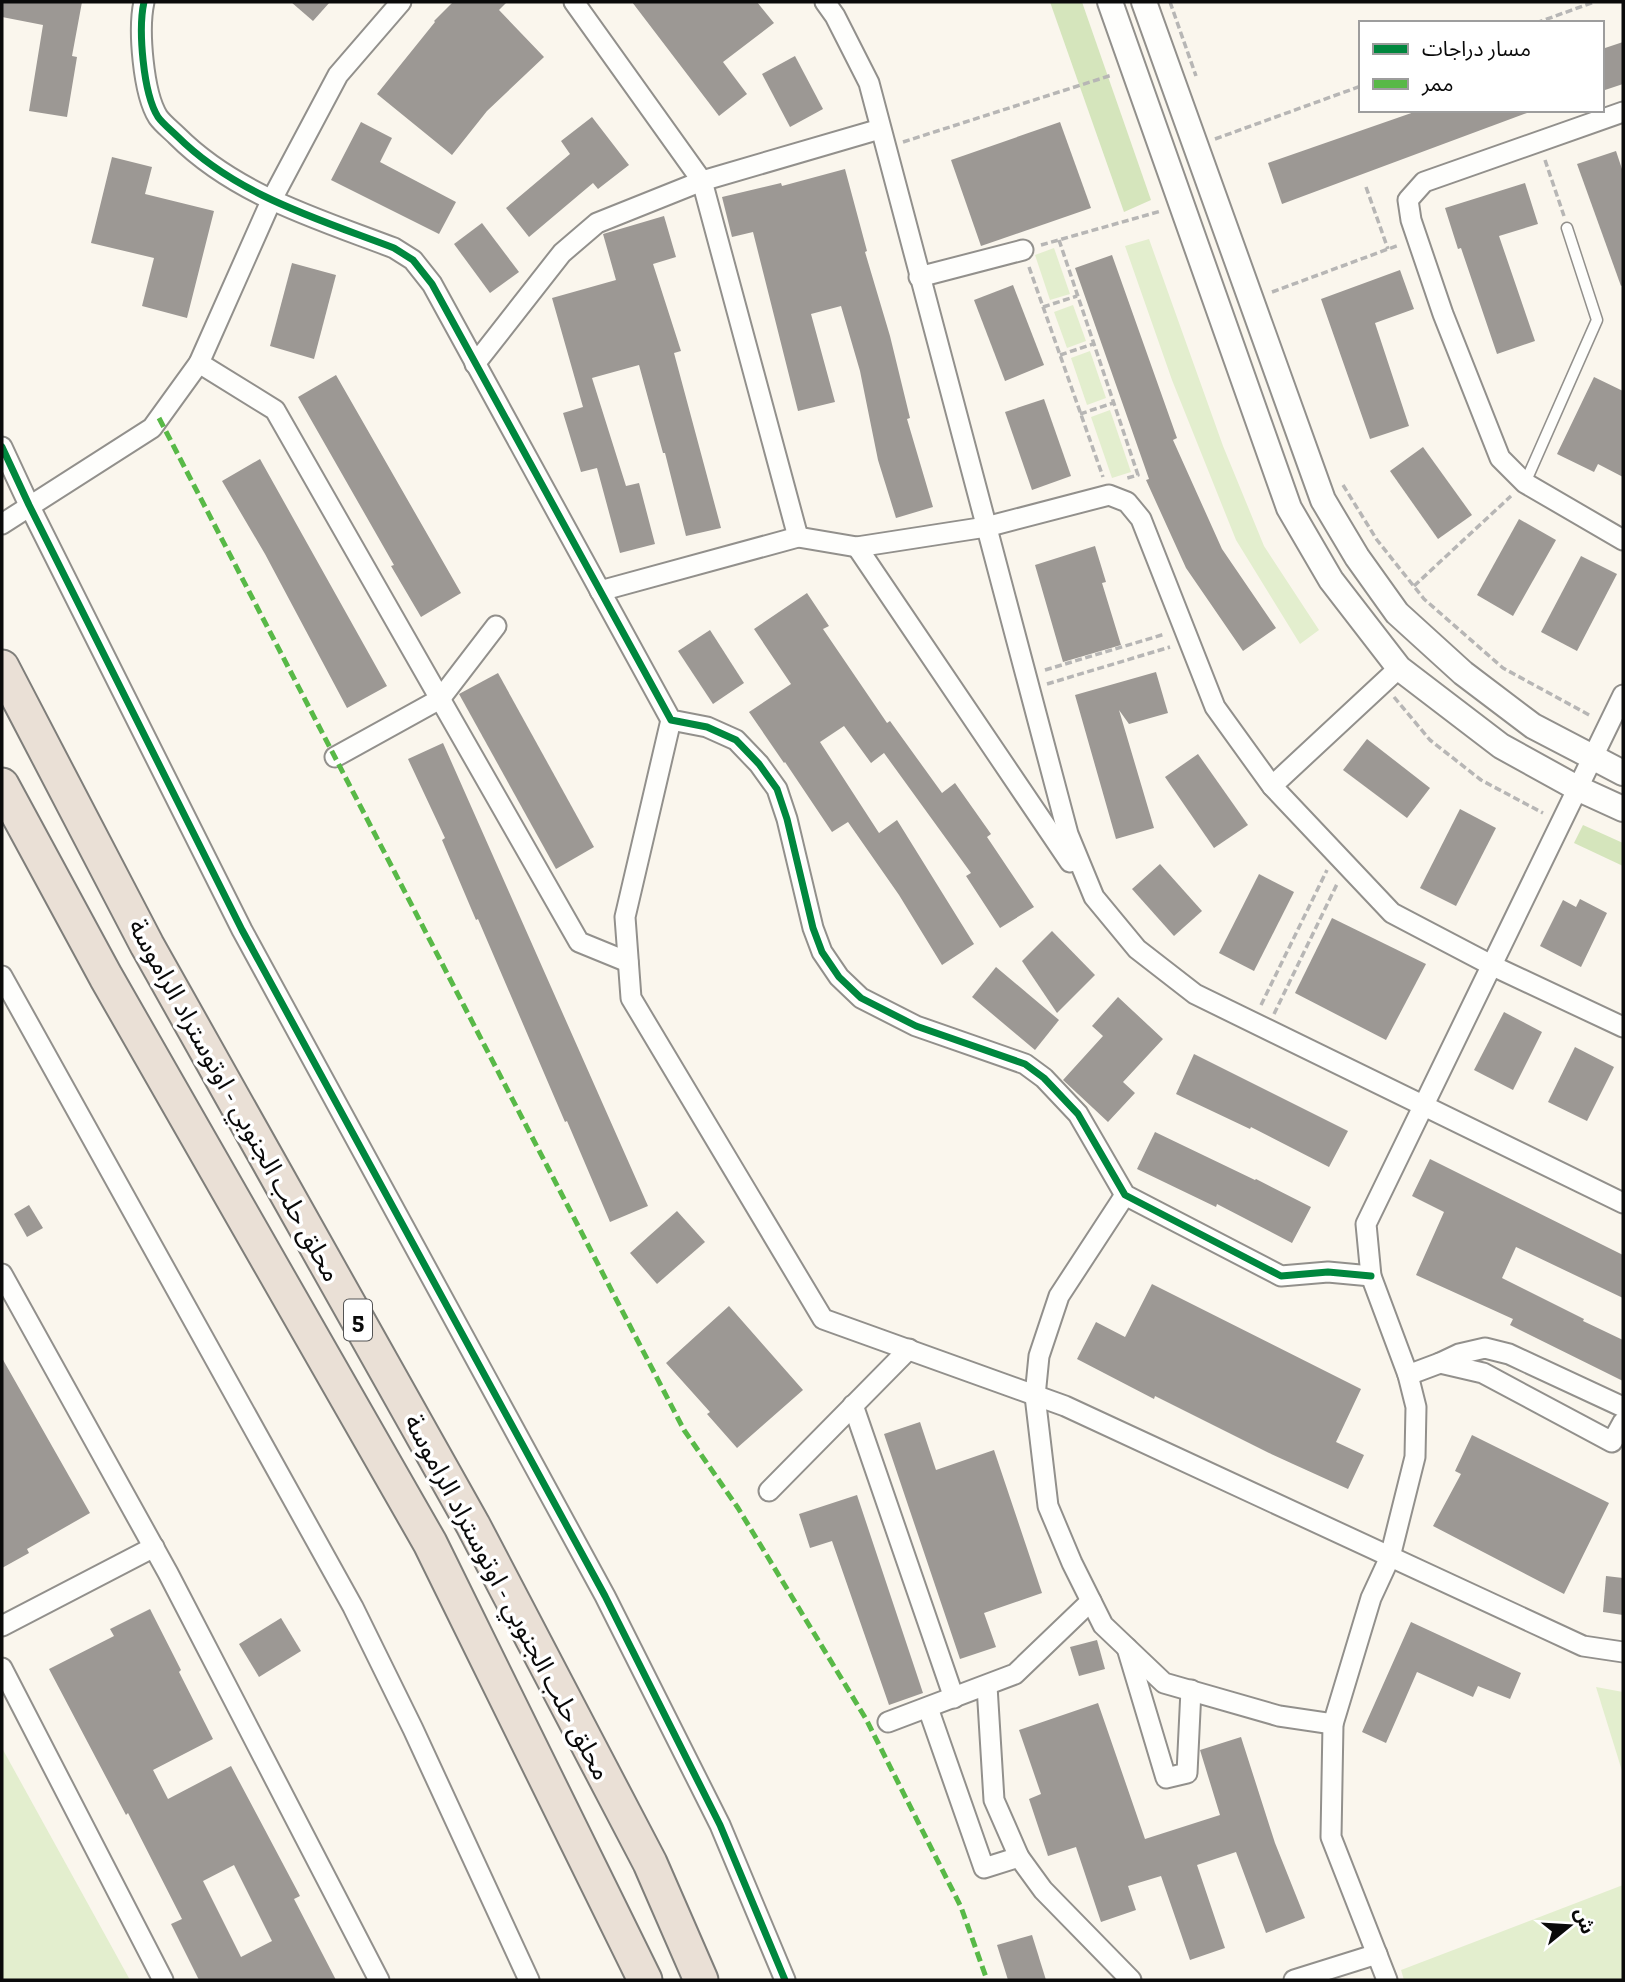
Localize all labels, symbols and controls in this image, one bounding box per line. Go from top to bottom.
legend [1359,21,1604,112]
text: مسار دراجات [1422,36,1531,61]
text: ممر [1421,71,1453,96]
street label: محلق حلب الجنوبي - اوتوستراد الراموسة [118,913,348,1289]
road number: 5 [344,1300,372,1340]
street label: محلق حلب الجنوبي - اوتوستراد الراموسة [394,1409,618,1787]
north arrow [1534,1891,1604,1961]
text: ش [1570,1905,1600,1937]

